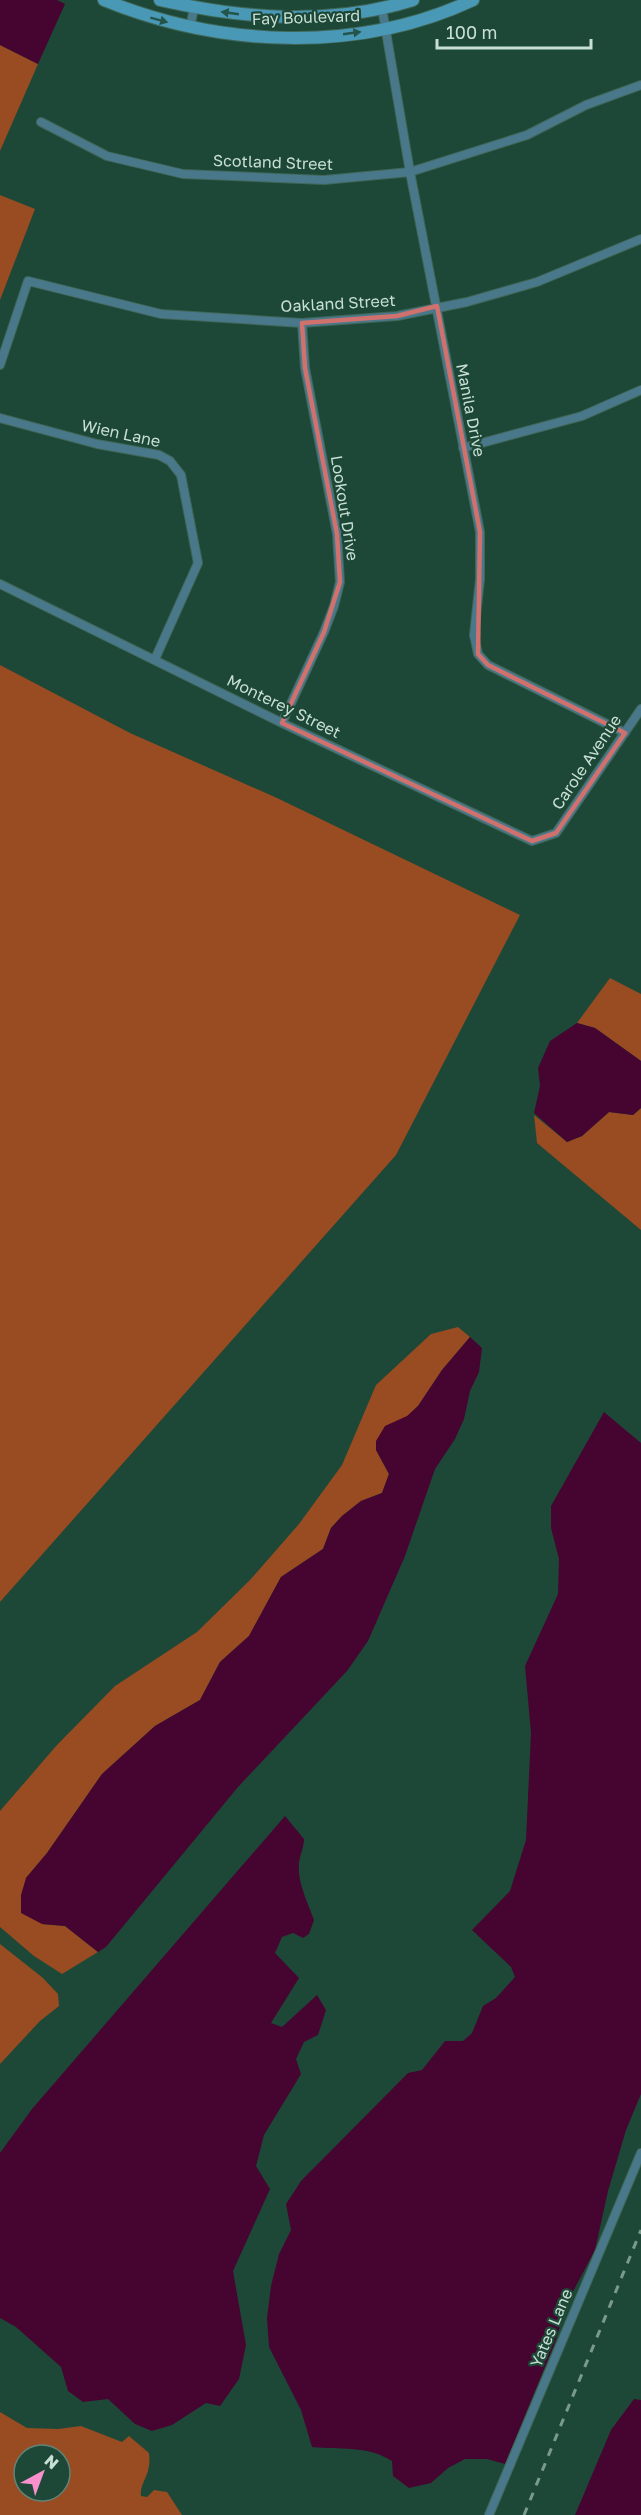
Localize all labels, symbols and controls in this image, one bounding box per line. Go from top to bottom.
street label: Fay Boulevard [252,5,360,29]
one-way arrow [221,9,240,18]
scale bar [437,12,592,50]
one-way arrow [150,15,168,25]
text: 100 m [446,21,497,43]
one-way arrow [342,29,361,38]
street label: Scotland Street [213,150,333,174]
street label: Oakland Street [280,290,396,316]
street label: Manila Drive [452,362,490,458]
street label: Wien Lane [80,415,162,451]
street label: Lookout Drive [327,454,363,562]
street label: Monterey Street [224,670,344,742]
street label: Carole Avenue [547,711,625,813]
street label: Yates Lane [525,2286,577,2370]
north arrow [12,2443,72,2503]
text: N [41,2450,63,2473]

